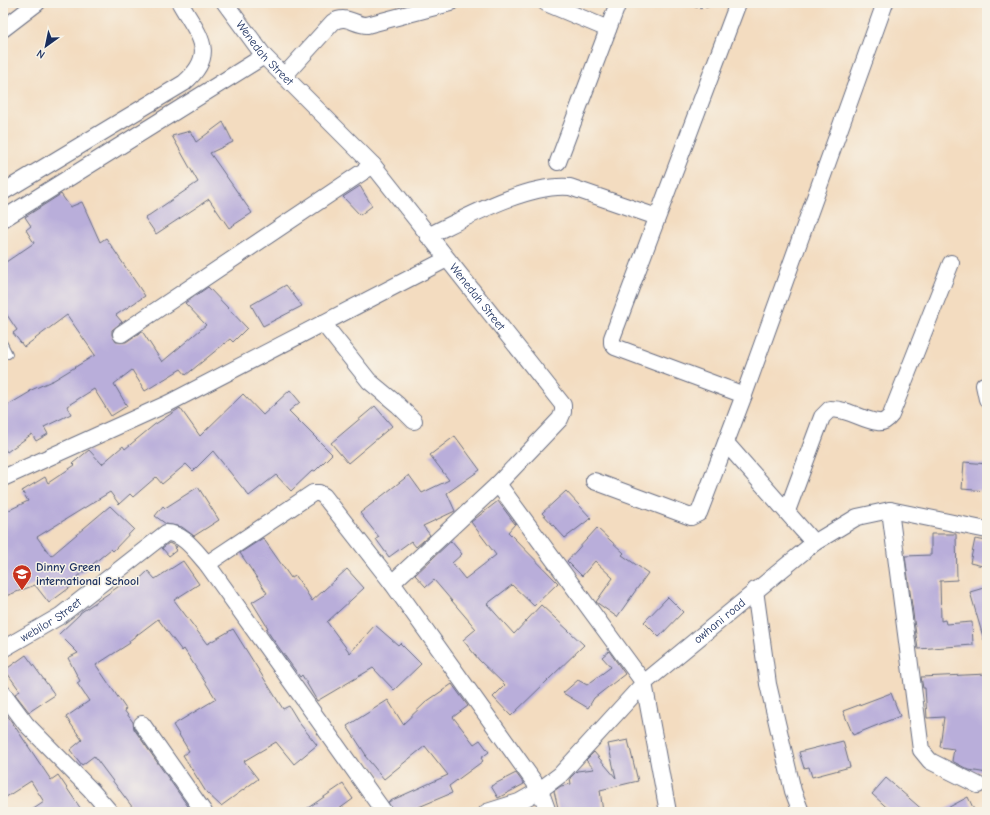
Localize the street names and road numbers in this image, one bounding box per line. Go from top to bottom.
street label: Wenedah Street [233,18,297,89]
street label: Wenedah Street [447,261,508,333]
street label: webilor Street [18,595,85,645]
street label: owhani road [691,595,748,646]

